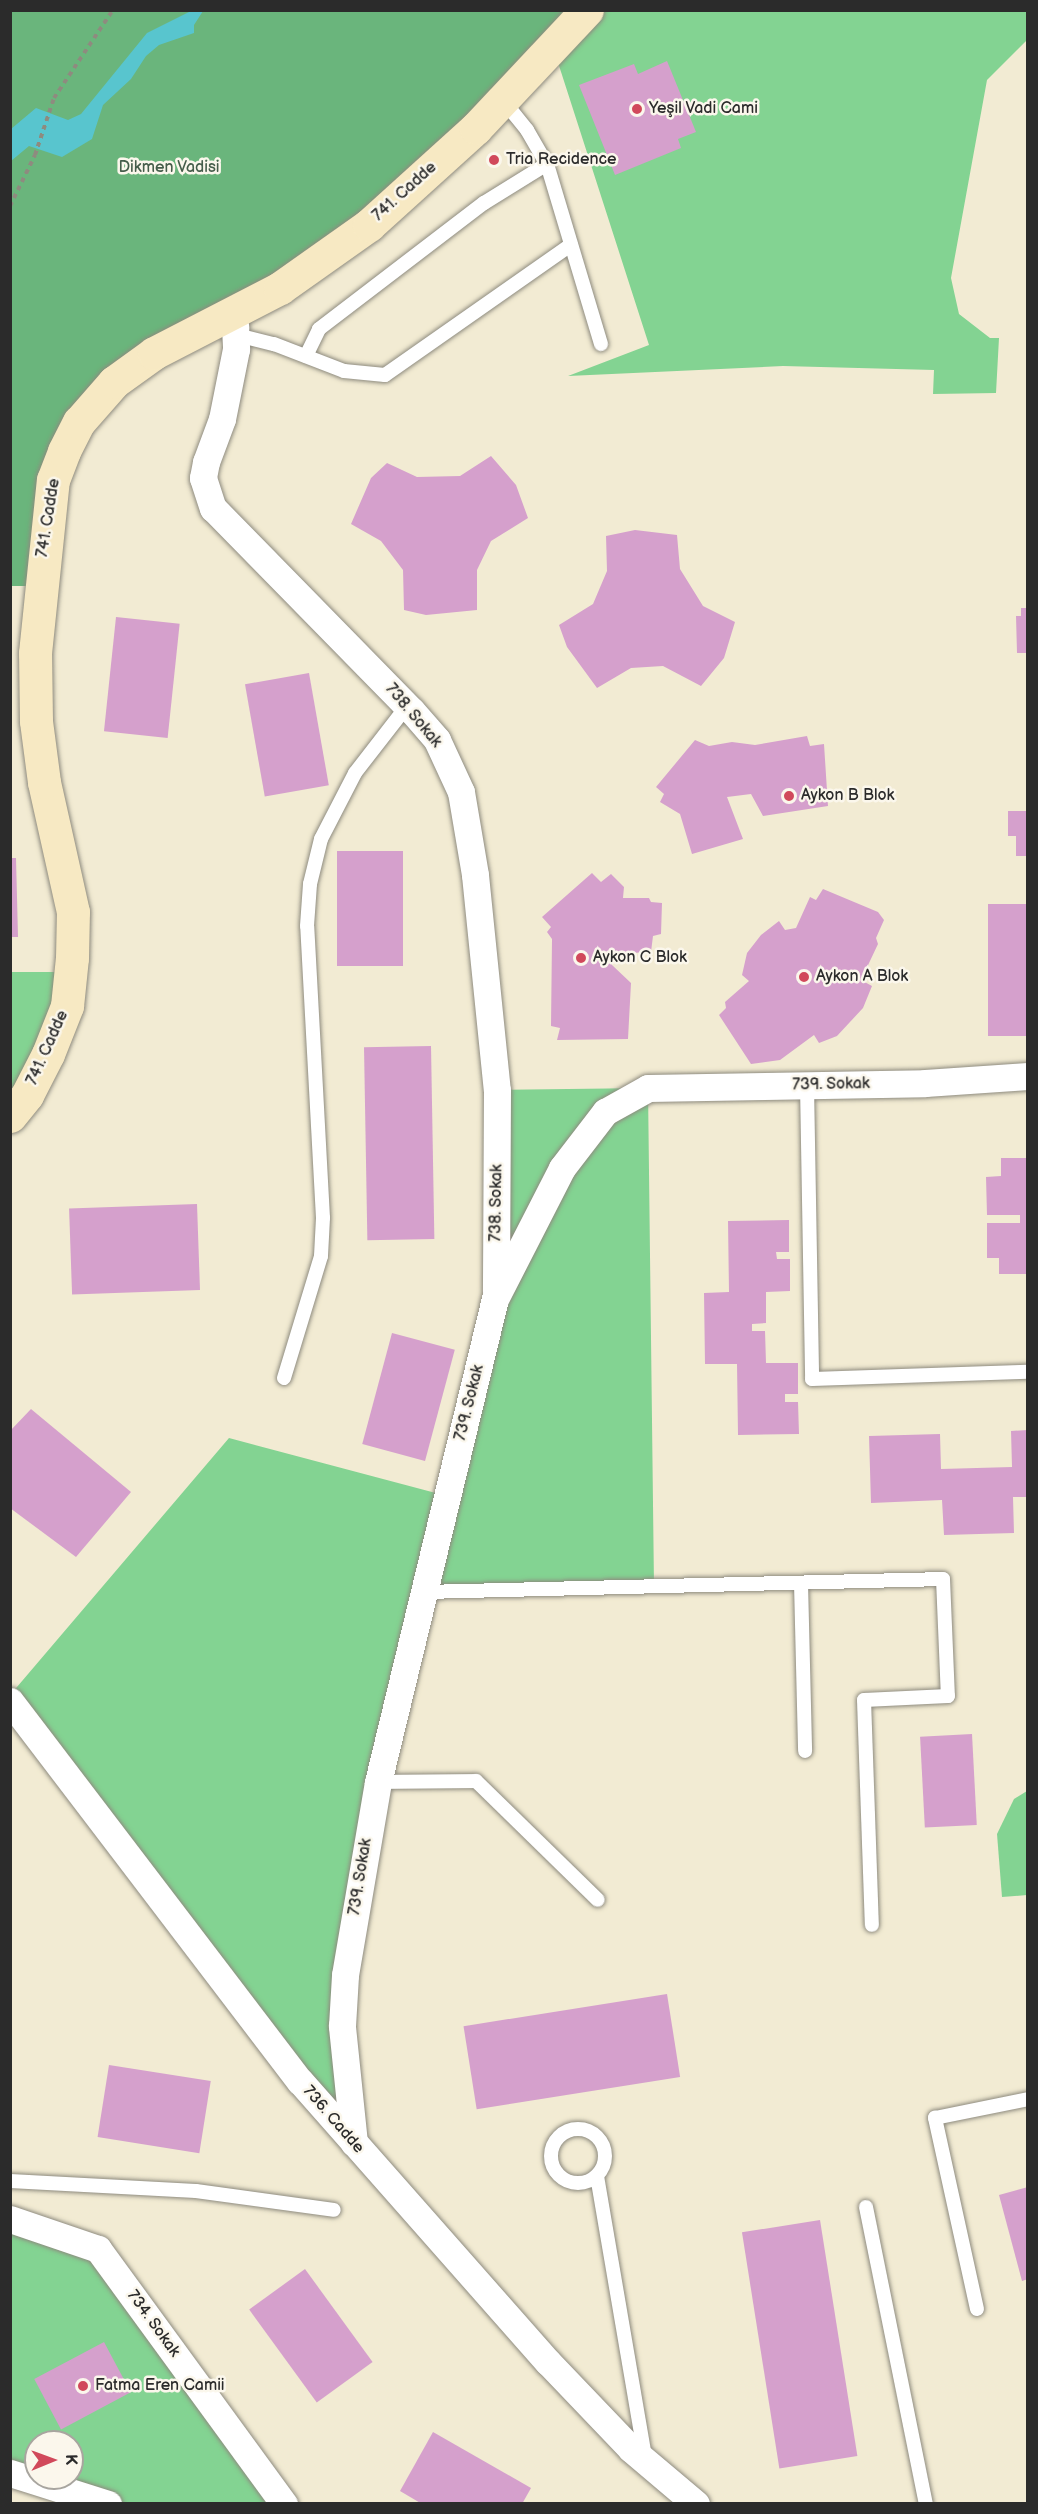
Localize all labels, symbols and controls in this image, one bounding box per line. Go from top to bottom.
place label: Yeşil Vadi Cami [649,99,758,119]
marker: Yeşil Vadi Cami [630,102,644,116]
place label: Tria Recidence [506,150,617,170]
marker: Tria Recidence [487,153,501,167]
park label: Dikmen Vadisi [118,158,220,178]
street label: 741. Cadde [369,158,441,226]
street label: 741. Cadde [33,477,65,559]
street label: 738. Sokak [381,680,445,752]
place label: Aykon B Blok [801,786,894,806]
marker: Aykon B Blok [782,789,796,803]
place label: Aykon C Blok [593,948,687,968]
marker: Aykon C Blok [574,951,588,965]
place label: Aykon A Blok [816,967,908,987]
marker: Aykon A Blok [797,970,811,984]
street label: 741. Cadde [23,1008,73,1088]
street label: 739. Sokak [792,1075,870,1095]
street label: 738. Sokak [487,1164,507,1242]
street label: 739. Sokak [451,1363,489,1443]
street label: 739. Sokak [345,1837,377,1917]
street label: 736. Cadde [298,2082,368,2158]
street label: 734. Sokak [122,2287,184,2361]
place label: Fatma Eren Camii [95,2376,225,2396]
marker: Fatma Eren Camii [76,2379,90,2393]
north arrow [24,2430,84,2490]
text: K [61,2454,80,2465]

